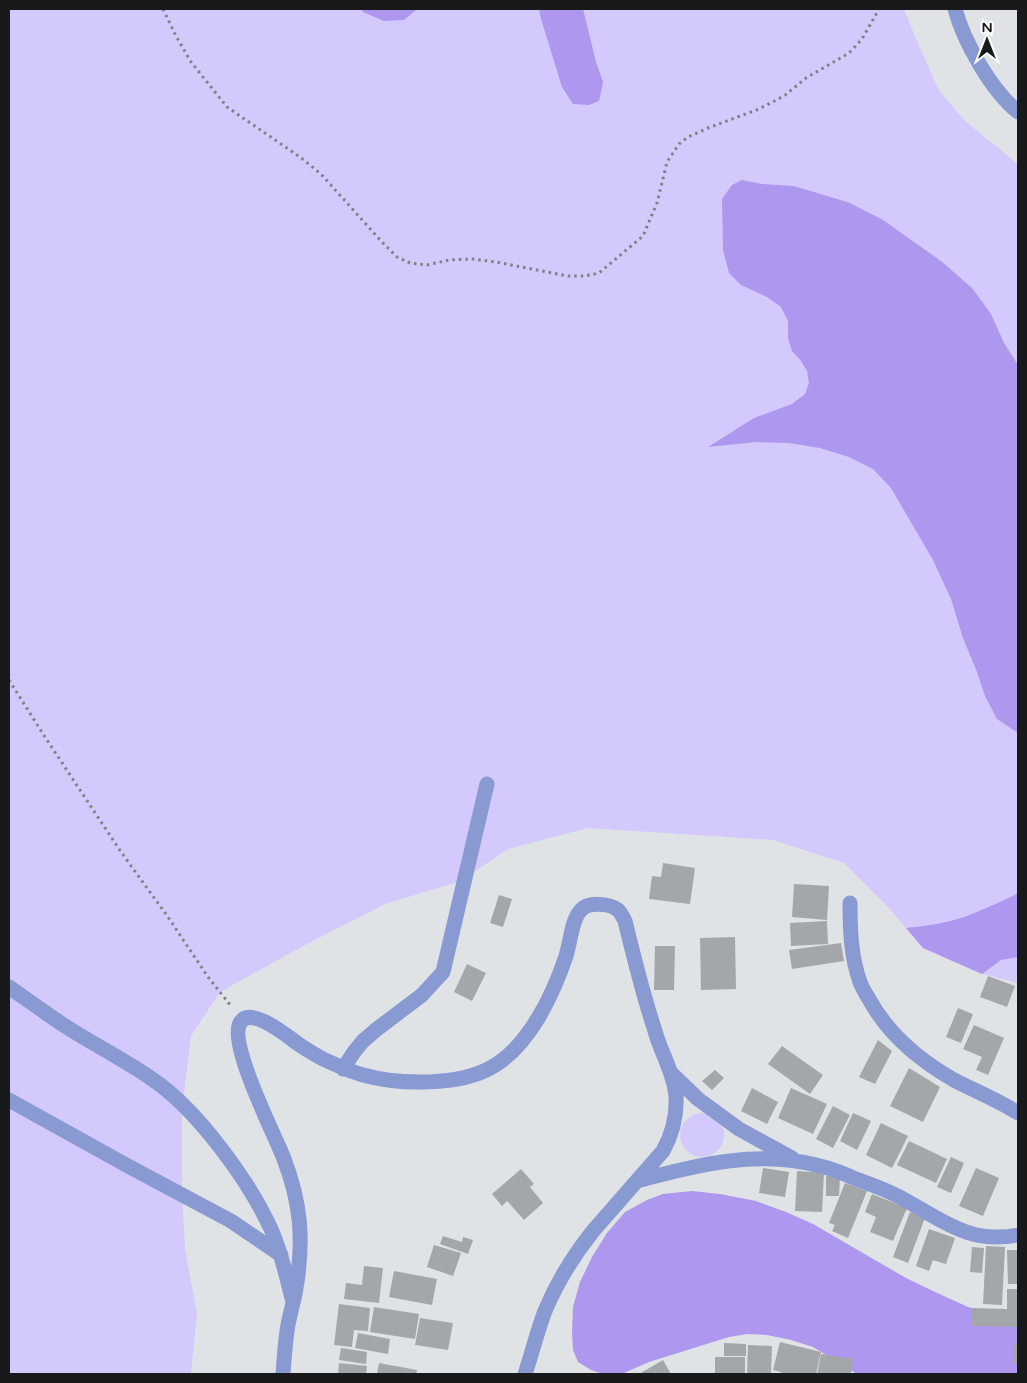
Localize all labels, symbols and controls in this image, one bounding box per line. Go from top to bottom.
north arrow [962,15,1012,65]
text: N [981,19,993,36]

